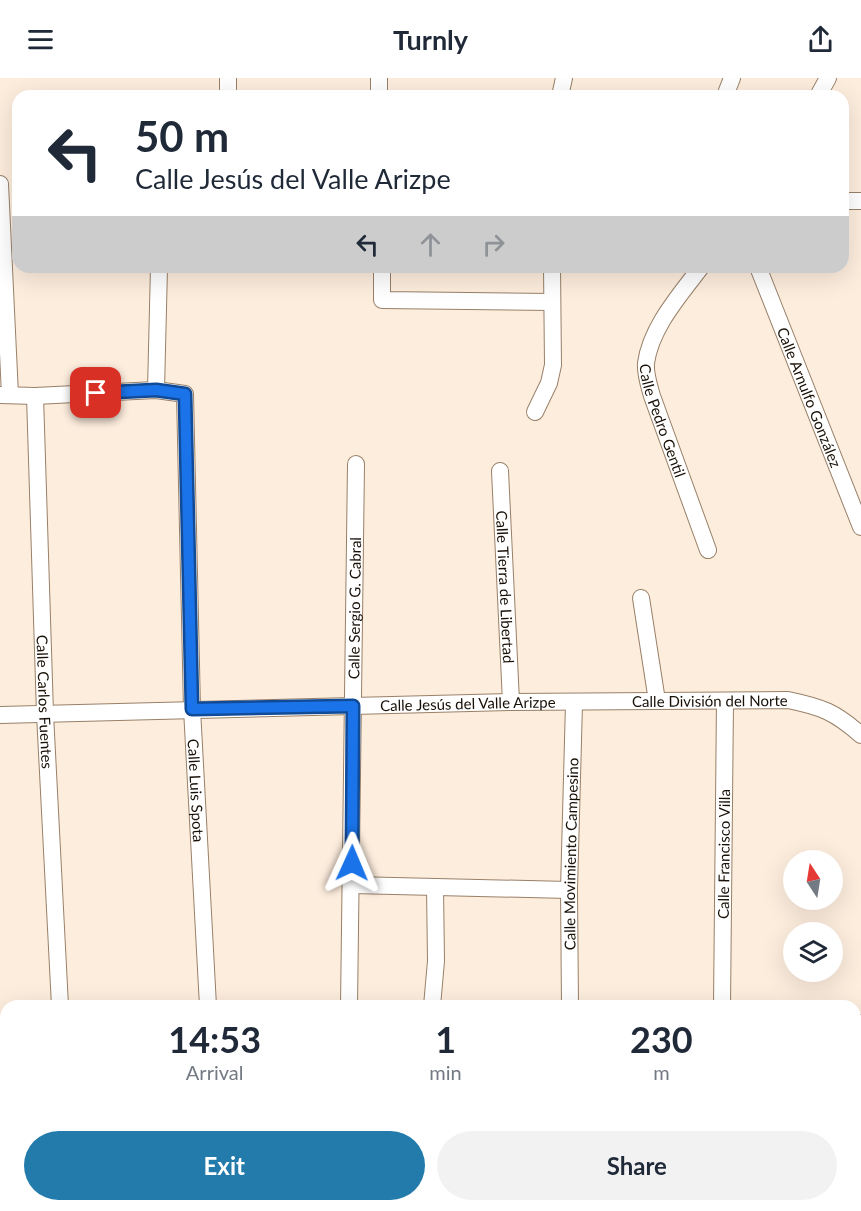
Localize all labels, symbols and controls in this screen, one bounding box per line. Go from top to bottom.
icon: menu [24,23,57,56]
text: Turnly [393,23,468,56]
icon: share [804,23,837,56]
text: 50 m [135,111,229,161]
icon: left [36,114,114,192]
text: Calle Jesús del Valle Arizpe [135,162,451,195]
icon: left [351,228,384,261]
icon: ahead [414,228,447,261]
icon: right [477,228,510,261]
street label: Calle Arnulfo González [774,324,846,470]
street label: Calle Pedro Gentil [637,363,690,480]
pin [70,367,121,418]
icon: arrive [79,376,112,409]
street label: Calle Tierra de Libertad [493,510,518,664]
street label: Calle Sergio G. Cabral [344,537,364,679]
street label: Calle Carlos Fuentes [34,635,57,769]
street label: Calle División del Norte [632,691,788,710]
street label: Calle Jesús del Valle Arizpe [380,693,556,714]
street label: Calle Luis Spota [185,738,208,843]
street label: Calle Movimiento Campesino [560,757,582,950]
street label: Calle Francisco Villa [714,789,733,919]
position arrow [320,831,384,895]
north arrow [783,850,843,910]
map controls [783,850,843,982]
button: layers [783,922,843,982]
text: 14:53 [168,1017,261,1061]
text: 1 [435,1017,456,1061]
text: 230 [630,1017,693,1061]
text: Arrival [186,1060,243,1084]
text: min [429,1060,462,1084]
text: m [653,1060,670,1084]
button: Exit [24,1131,425,1200]
button: Share [437,1131,837,1200]

